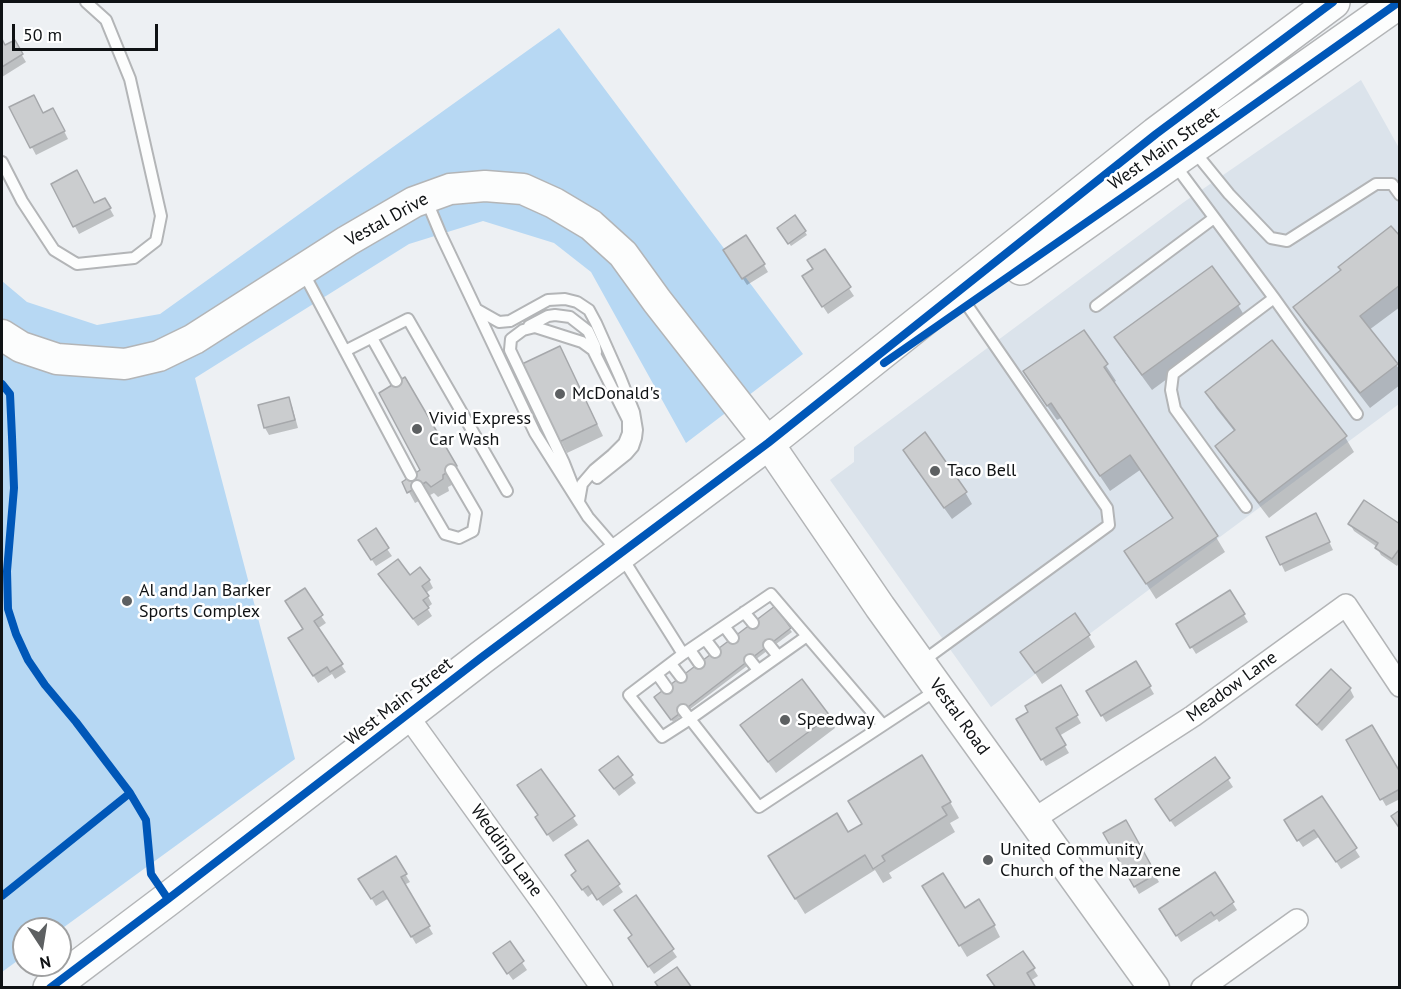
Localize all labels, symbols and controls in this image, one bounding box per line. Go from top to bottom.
scale bar [15,12,160,50]
text: 50 m [23,23,62,46]
street label: West Main Street [1104,103,1224,195]
street label: Vestal Drive [342,188,432,252]
place label: McDonald's [572,383,660,405]
marker: McDonald's [553,387,567,401]
place label: Vivid Express Car Wash [429,408,531,450]
marker: Vivid Express Car Wash [410,422,424,436]
place label: Taco Bell [947,460,1016,482]
marker: Taco Bell [928,464,942,478]
place label: Al and Jan Barker Sports Complex [139,580,271,622]
marker: Al and Jan Barker Sports Complex [120,594,134,608]
street label: Meadow Lane [1183,647,1281,727]
street label: West Main Street [341,653,457,751]
street label: Vestal Road [924,675,994,759]
place label: Speedway [797,709,875,731]
marker: Speedway [778,713,792,727]
street label: Wedding Lane [465,801,547,901]
place label: United Community Church of the Nazarene [1000,839,1181,882]
marker: United Community Church of the Nazarene [981,853,995,867]
north arrow [12,917,72,977]
text: N [38,952,53,974]

